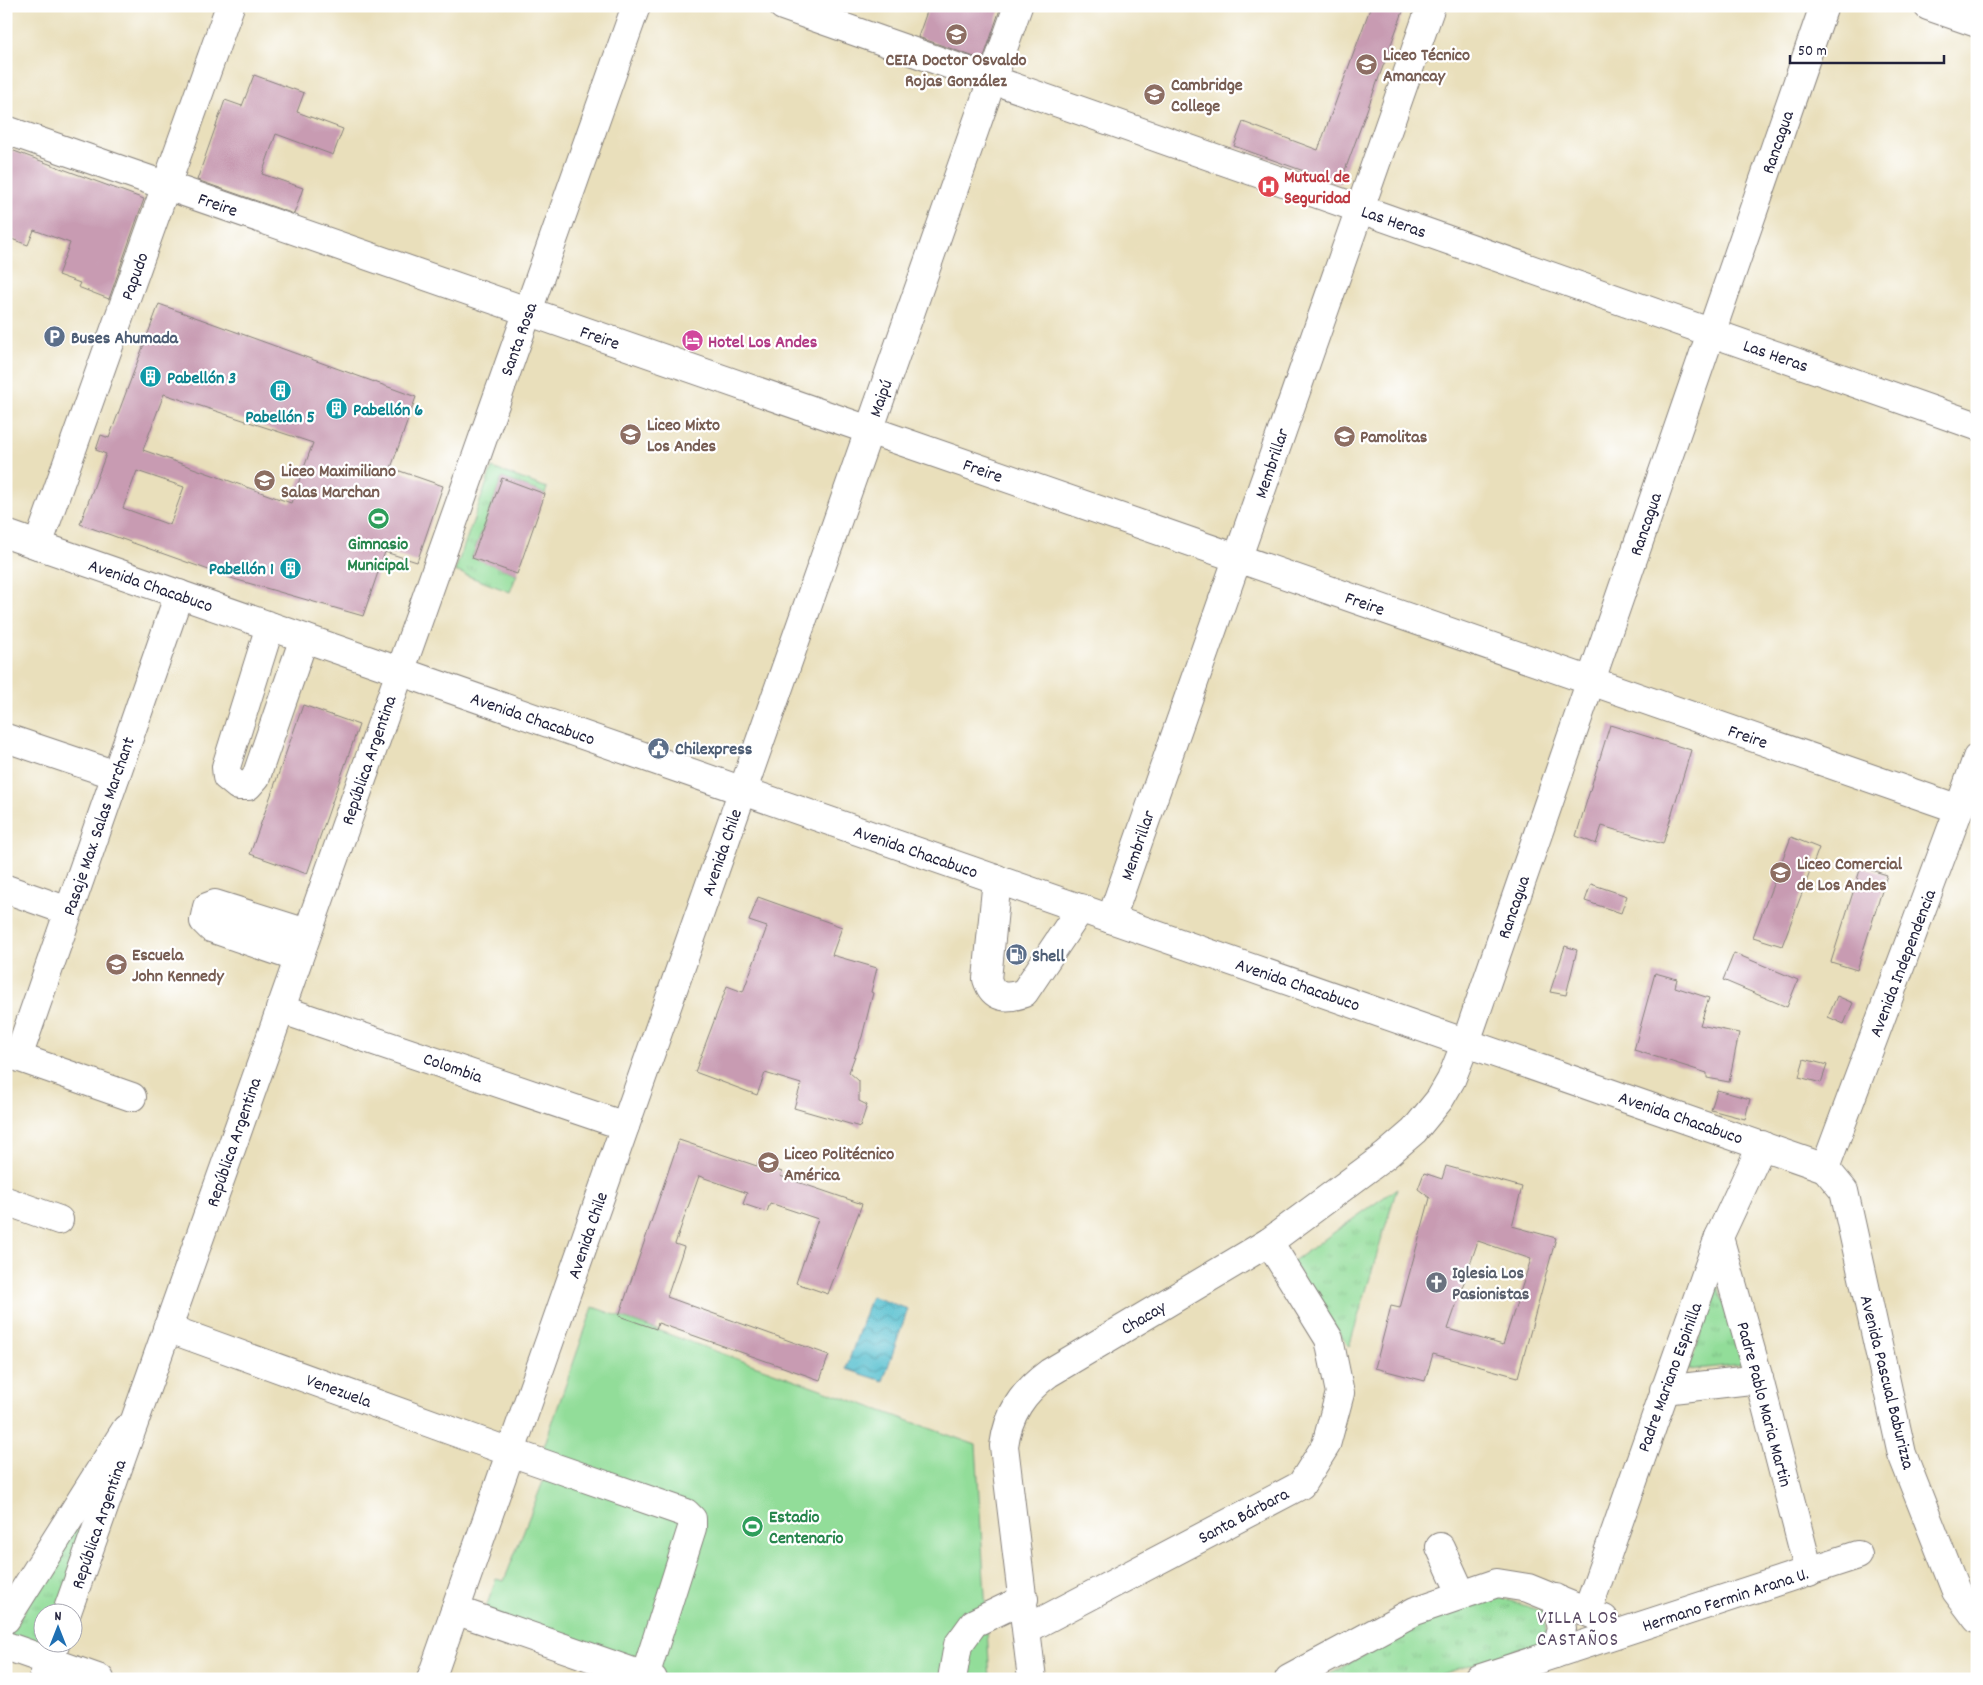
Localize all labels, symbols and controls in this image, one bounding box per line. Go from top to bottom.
school or university icon: CEIA Doctor Osvaldo Rojas González [944,22,968,46]
scale bar [1790,32,1944,64]
text: 50 m [1798,41,1827,63]
place label: Liceo Técnico Amancay [1383,44,1470,90]
place label: CEIA Doctor Osvaldo Rojas González [885,49,1027,95]
school or university icon: Liceo Técnico Amancay [1355,52,1379,76]
place label: Cambridge College [1171,74,1243,120]
school or university icon: Cambridge College [1143,82,1167,106]
street label: Rancagua [1757,107,1802,178]
place label: Mutual de Seguridad [1284,166,1351,212]
hospital icon: Mutual de Seguridad [1256,174,1280,198]
street label: Freire [194,188,240,225]
street label: Las Heras [1357,201,1429,246]
street label: Papudo [116,249,156,304]
street label: Santa Rosa [495,299,545,380]
street label: Freire [576,321,622,358]
parking icon: Buses Ahumada [43,325,67,349]
place label: Buses Ahumada [71,327,179,352]
hotel icon: Hotel Los Andes [680,329,704,353]
place label: Hotel Los Andes [708,331,818,356]
street label: Las Heras [1739,335,1811,380]
building icon: Pabellón 3 [139,365,163,389]
place label: Pabellón 3 [167,367,236,392]
street label: Maipú [864,377,900,421]
building icon: Pabellón 5 [268,379,292,403]
building icon: Pabellón 6 [325,397,349,421]
place label: Pabellón 6 [353,399,423,424]
place label: Pabellón 5 [245,406,315,431]
place label: Liceo Mixto Los Andes [647,414,720,460]
school or university icon: Liceo Mixto Los Andes [619,422,643,446]
school or university icon: Pamolitas [1332,424,1356,448]
street label: Membrillar [1250,425,1297,502]
place label: Pamolitas [1360,426,1428,451]
street label: Freire [959,454,1005,491]
place label: Liceo Maximiliano Salas Marchan [281,460,396,506]
school or university icon: Liceo Maximiliano Salas Marchan [253,468,277,492]
street label: Rancagua [1625,489,1670,560]
sports icon: Gimnasio Municipal [366,506,390,530]
place label: Gimnasio Municipal [347,533,409,579]
street label: Avenida Chacabuco [85,554,216,620]
building icon: Pabellón 1 [278,556,302,580]
place label: Pabellón 1 [209,558,274,583]
street label: Freire [1341,587,1387,624]
street label: Avenida Chacabuco [467,687,598,753]
street label: República Argentina [337,692,404,829]
street label: Freire [1724,720,1770,757]
street label: Pasaje Max. Salas Marchant [58,734,143,920]
public building icon: Chilexpress [647,736,671,760]
place label: Chilexpress [675,738,753,763]
street label: Avenida Chile [697,806,750,900]
street label: Membrillar [1116,807,1163,884]
street label: Avenida Chacabuco [850,820,981,886]
place label: Liceo Comercial de Los Andes [1797,853,1903,899]
school or university icon: Liceo Comercial de Los Andes [1769,861,1793,885]
street label: Rancagua [1493,872,1538,943]
street label: Avenida Independencia [1865,886,1944,1041]
fuel station icon: Shell [1004,943,1028,967]
place label: Escuela John Kennedy [132,944,224,990]
place label: Shell [1032,945,1065,970]
school or university icon: Escuela John Kennedy [104,952,128,976]
street label: Avenida Chacabuco [1232,953,1363,1019]
street label: Colombia [419,1048,486,1091]
street label: República Argentina [202,1074,269,1211]
street label: Avenida Chacabuco [1615,1086,1746,1152]
place label: Liceo Politécnico América [784,1143,894,1189]
school or university icon: Liceo Politécnico América [756,1151,780,1175]
street label: Avenida Chile [563,1189,616,1283]
place label: Iglesia Los Pasionistas [1452,1262,1530,1308]
church icon: Iglesia Los Pasionistas [1424,1270,1448,1294]
street label: Avenida Pascual Baburizza [1852,1293,1919,1473]
street label: Chacay [1117,1296,1172,1342]
street label: Padre Mariano Espinilla [1633,1299,1710,1456]
street label: Padre Pablo Maria Martin [1729,1319,1797,1490]
street label: Venezuela [302,1369,375,1416]
street label: República Argentina [67,1456,134,1593]
street label: Santa Bárbara [1194,1483,1294,1552]
place label: Estadio Centenario [769,1506,843,1552]
sports icon: Estadio Centenario [741,1514,765,1538]
street label: Hermano Fermin Arana U. [1640,1563,1812,1640]
north arrow [32,1602,82,1652]
district label: VILLA LOS CASTAÑOS [1537,1606,1619,1655]
text: N [55,1607,62,1627]

